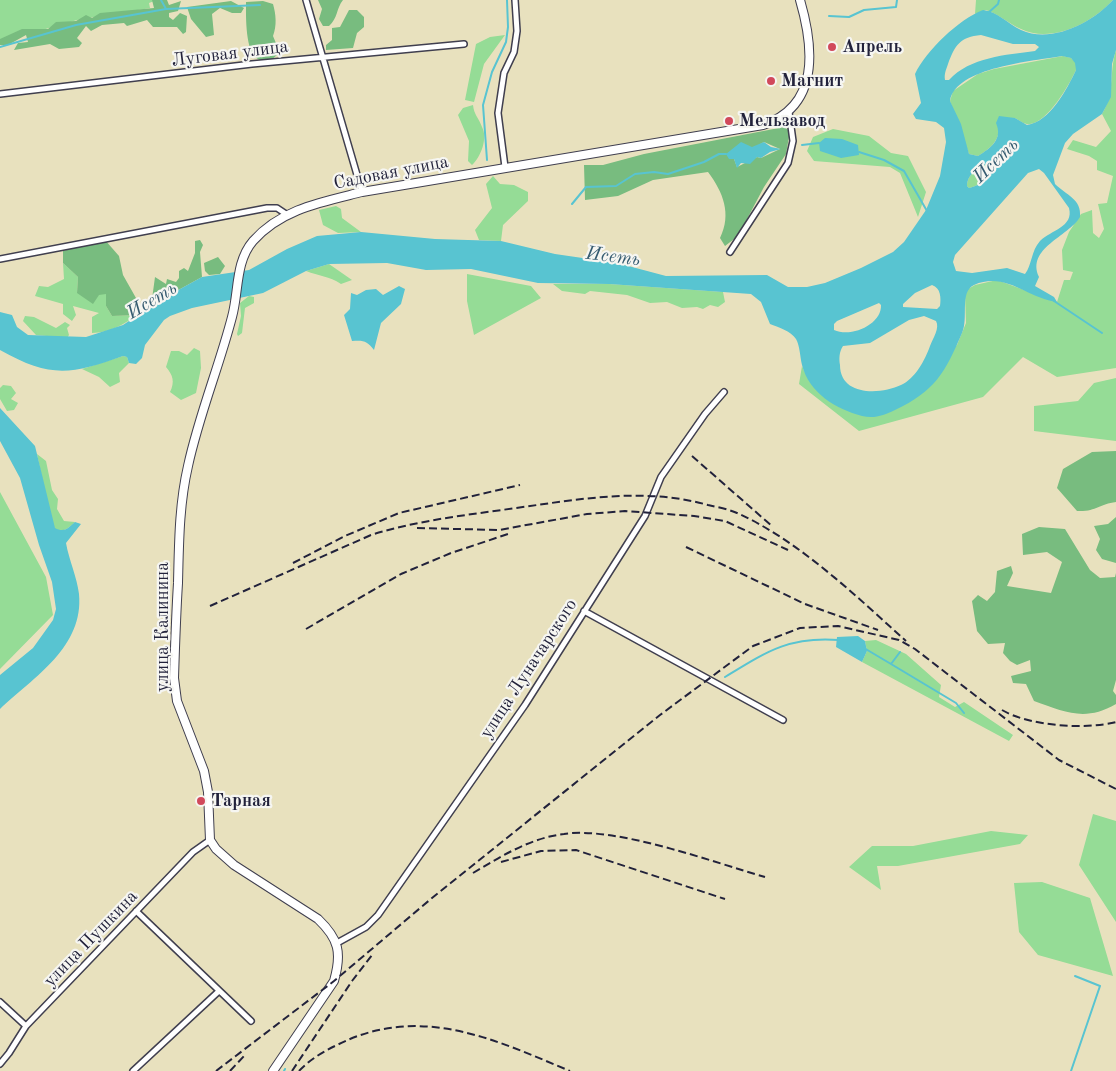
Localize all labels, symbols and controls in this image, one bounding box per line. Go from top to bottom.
street label: Луговая улица [170,36,290,72]
place label: Апрель [842,36,902,58]
marker: Апрель [826,41,838,53]
place label: Магнит [781,70,843,92]
marker: Магнит [765,75,777,87]
place label: Мельзавод [739,110,825,132]
marker: Мельзавод [723,115,735,127]
water label: Исеть [968,134,1024,188]
street label: Садовая улица [332,151,450,195]
water label: Исеть [584,242,642,272]
water label: Исеть [123,277,181,325]
street label: улица Калинина [152,562,174,692]
street label: улица Луначарского [476,595,582,743]
place label: Тарная [211,790,271,812]
marker: Тарная [195,795,207,807]
street label: улица Пушкина [39,886,143,992]

